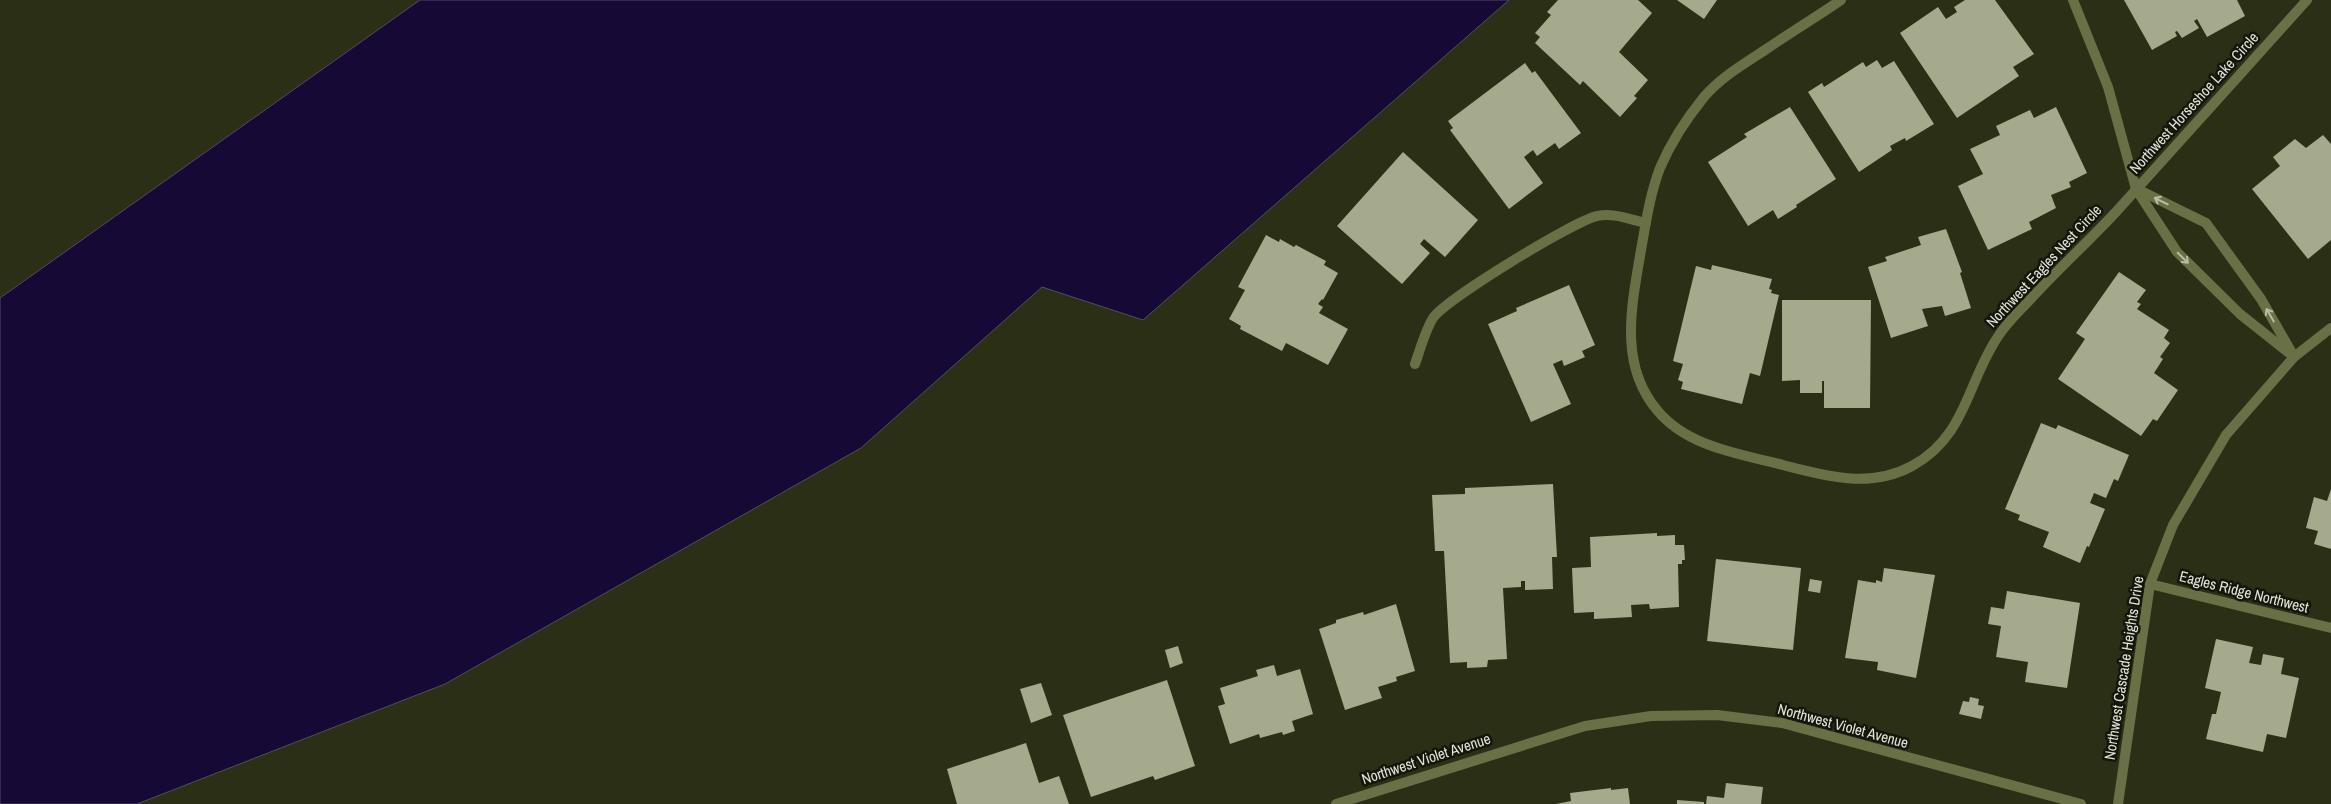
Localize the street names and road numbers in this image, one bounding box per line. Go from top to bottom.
street label: Northwest Horseshoe Lake Circle [2124,27,2263,178]
street label: Northwest Eagles Nest Circle [1981,200,2106,332]
street label: Eagles Ridge Northwest [2177,565,2312,618]
street label: Northwest Cascade Heights Drive [2099,574,2148,761]
street label: Northwest Violet Avenue [1776,698,1911,753]
street label: Northwest Violet Avenue [1359,728,1493,789]

